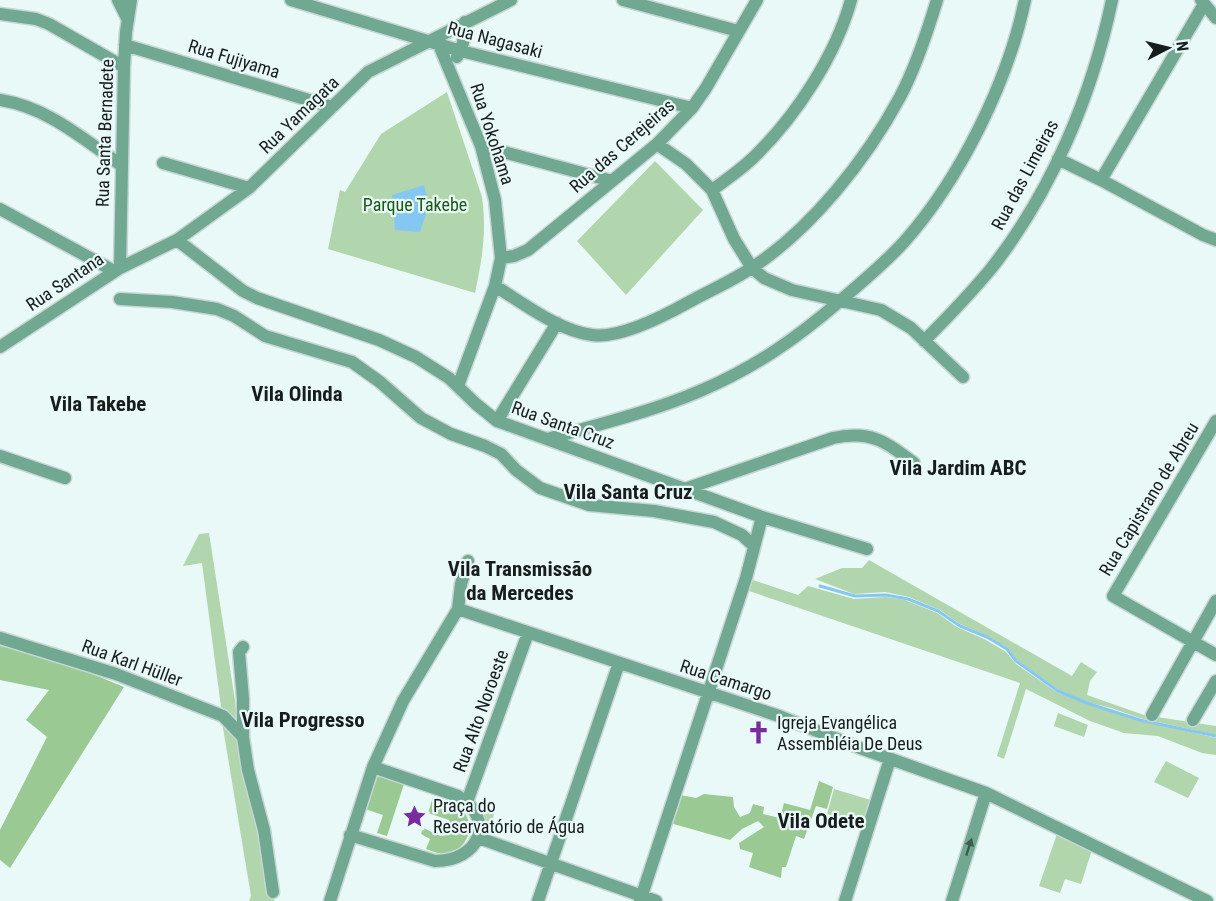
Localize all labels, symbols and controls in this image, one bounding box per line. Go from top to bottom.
street label: Rua Nagasaki [445,17,545,62]
north arrow [1138,18,1198,78]
street label: Rua Fujiyama [186,35,282,82]
text: N [1172,40,1192,52]
street label: Rua Santa Bernadete [91,59,118,207]
street label: Rua Yamagata [255,72,343,158]
street label: Rua Yokohama [466,80,519,187]
street label: Rua das Cerejeiras [565,94,678,197]
street label: Rua das Limeiras [987,116,1062,233]
park label: Parque Takebe [363,194,467,215]
street label: Rua Santana [22,248,107,315]
district label: Vila Olinda [251,382,343,406]
district label: Vila Takebe [50,392,146,416]
street label: Rua Santa Cruz [509,396,618,453]
street label: Rua Capistrano de Abreu [1094,418,1203,579]
district label: Vila Jardim ABC [890,456,1026,480]
district label: Vila Santa Cruz [564,480,692,504]
district label: Vila Transmissão da Mercedes [448,557,592,605]
street label: Rua Karl Hüller [79,635,186,691]
street label: Rua Alto Noroeste [449,647,512,775]
street label: Rua Camargo [678,655,775,704]
district label: Vila Progresso [241,708,365,732]
place label: Igreja Evangélica Assembléia De Deus [777,712,923,754]
church icon: Igreja Evangélica Assembléia De Deus [746,720,772,746]
place label: Praça do Reservatório de Água [433,795,585,837]
place icon: Praça do Reservatório de Água [402,803,428,829]
district label: Vila Odete [777,809,865,833]
one-way arrow [965,838,974,856]

